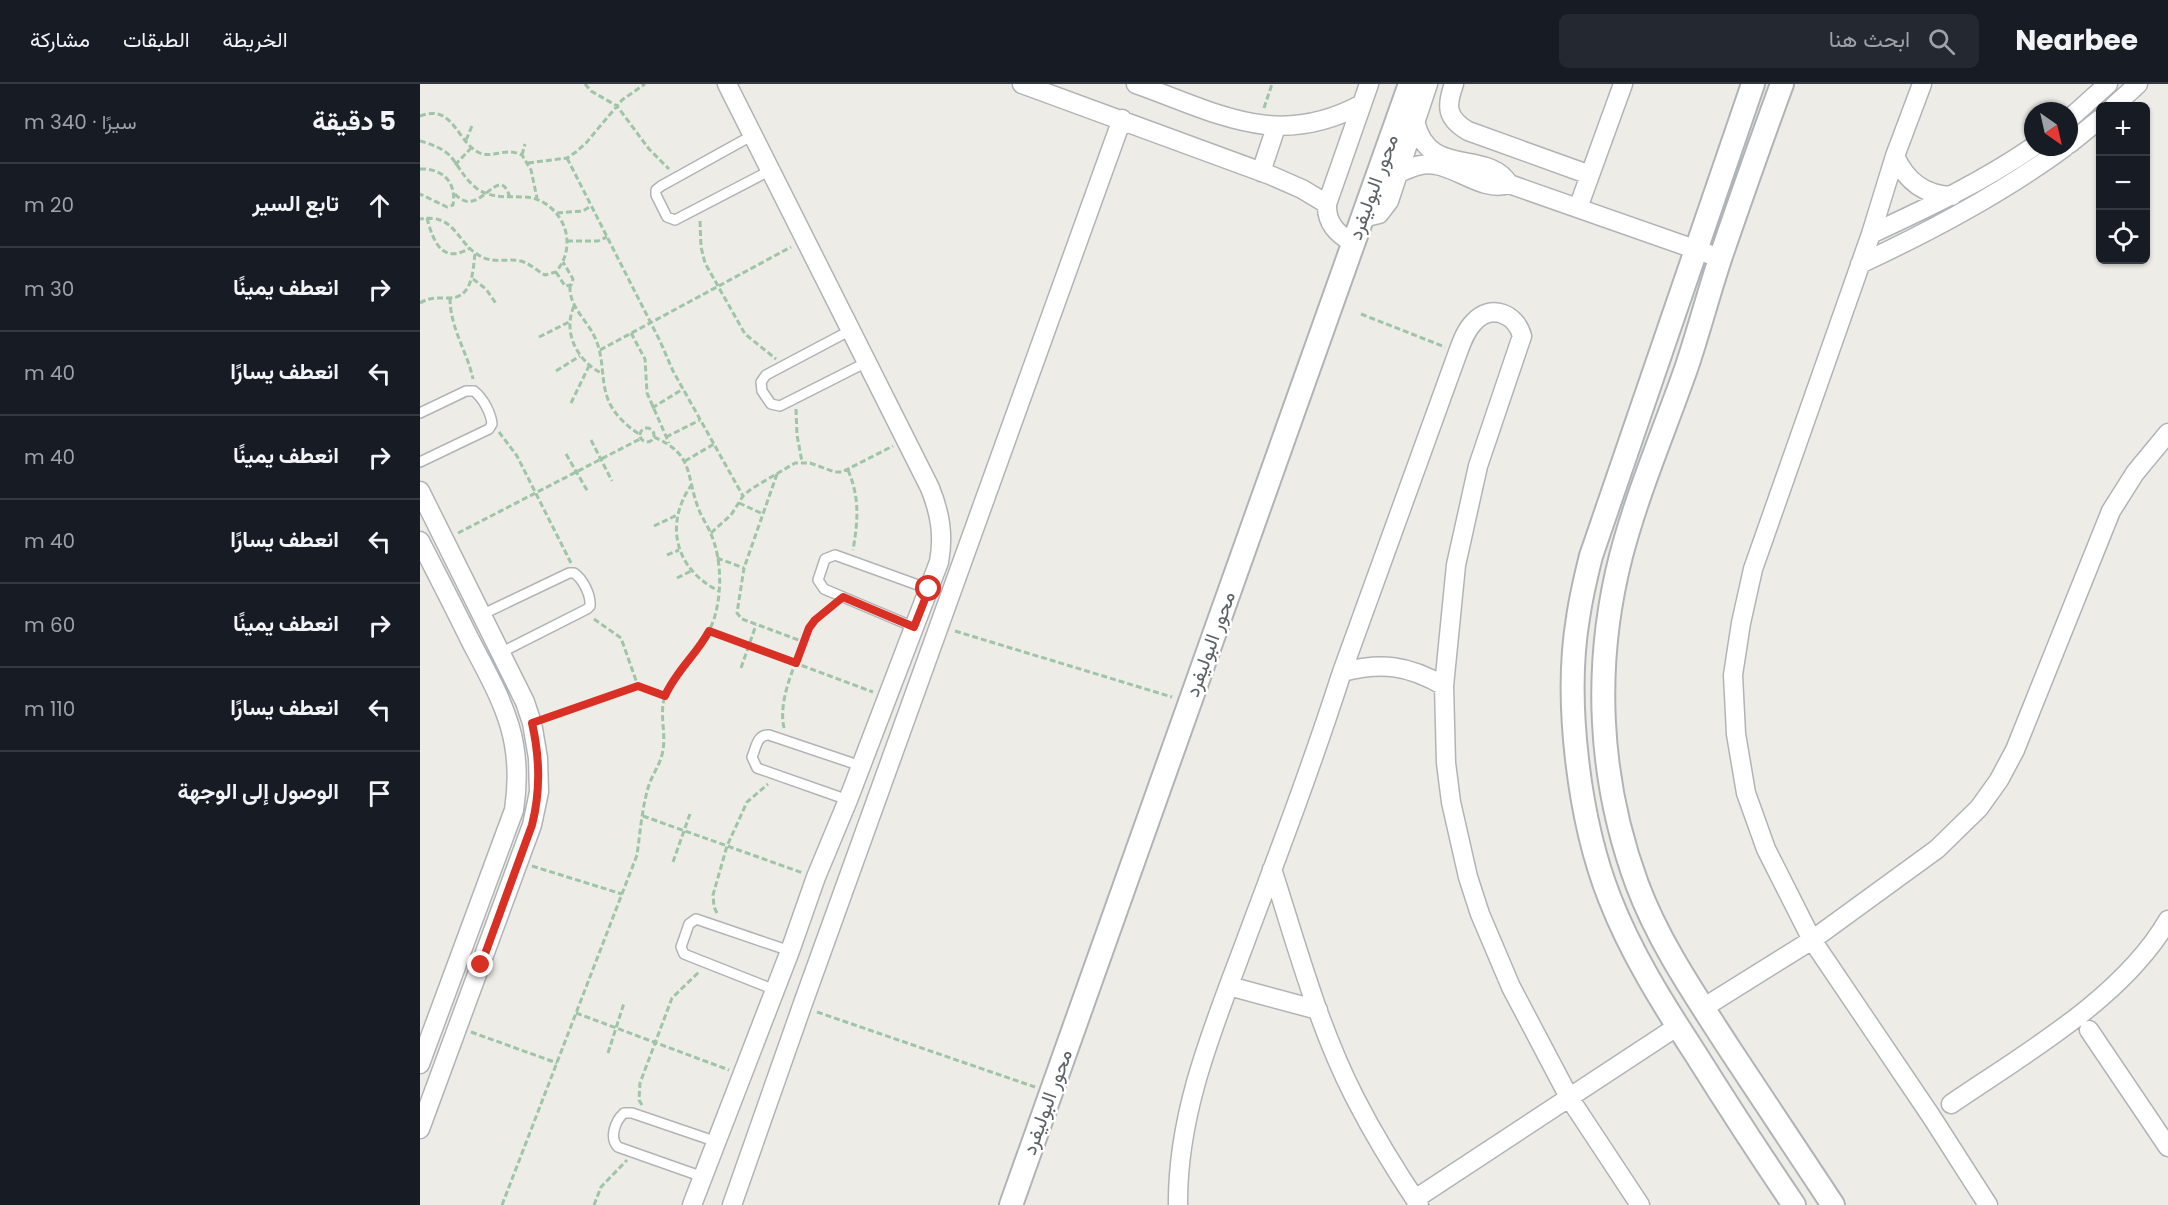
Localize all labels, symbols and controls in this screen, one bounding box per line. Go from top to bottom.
search box [1559,14,1979,68]
text: Nearbee [2015,21,2138,60]
text: ابحث هنا [1829,24,1910,55]
text: مشاركة [30,25,90,54]
text: الطبقات [123,25,190,54]
text: الخريطة [223,25,288,54]
icon: search [1925,25,1958,58]
north arrow [2024,102,2078,156]
map controls [2096,102,2150,264]
button: + [2096,102,2150,156]
text: 5 دقيقة [312,103,396,139]
text: سيرًا · 340 m [24,108,137,136]
street label: محور البوليفرد [1341,130,1405,244]
button: − [2096,156,2150,210]
text: تابع السير [252,188,339,219]
icon: ahead [363,189,396,222]
text: 20 m [24,191,74,219]
button: locate [2096,210,2150,264]
text: انعطف يمينًا [233,272,339,303]
icon: right [363,273,396,306]
text: 30 m [24,275,74,303]
text: انعطف يسارًا [230,356,339,387]
icon: left [363,357,396,390]
text: 40 m [24,359,75,387]
text: انعطف يمينًا [233,440,339,471]
icon: right [363,441,396,474]
text: 40 m [24,443,75,471]
text: انعطف يسارًا [230,524,339,555]
icon: left [363,525,396,558]
text: 40 m [24,527,75,555]
route start [915,575,941,601]
street label: محور البوليفرد [1178,587,1242,701]
text: انعطف يمينًا [233,608,339,639]
icon: right [363,609,396,642]
text: 60 m [24,611,75,639]
text: انعطف يسارًا [230,692,339,723]
icon: left [363,693,396,726]
text: 110 m [24,695,75,723]
text: الوصول إلى الوجهة [178,776,339,807]
icon: arrive [363,777,396,810]
route end [467,951,493,977]
street label: محور البوليفرد [1015,1045,1079,1159]

